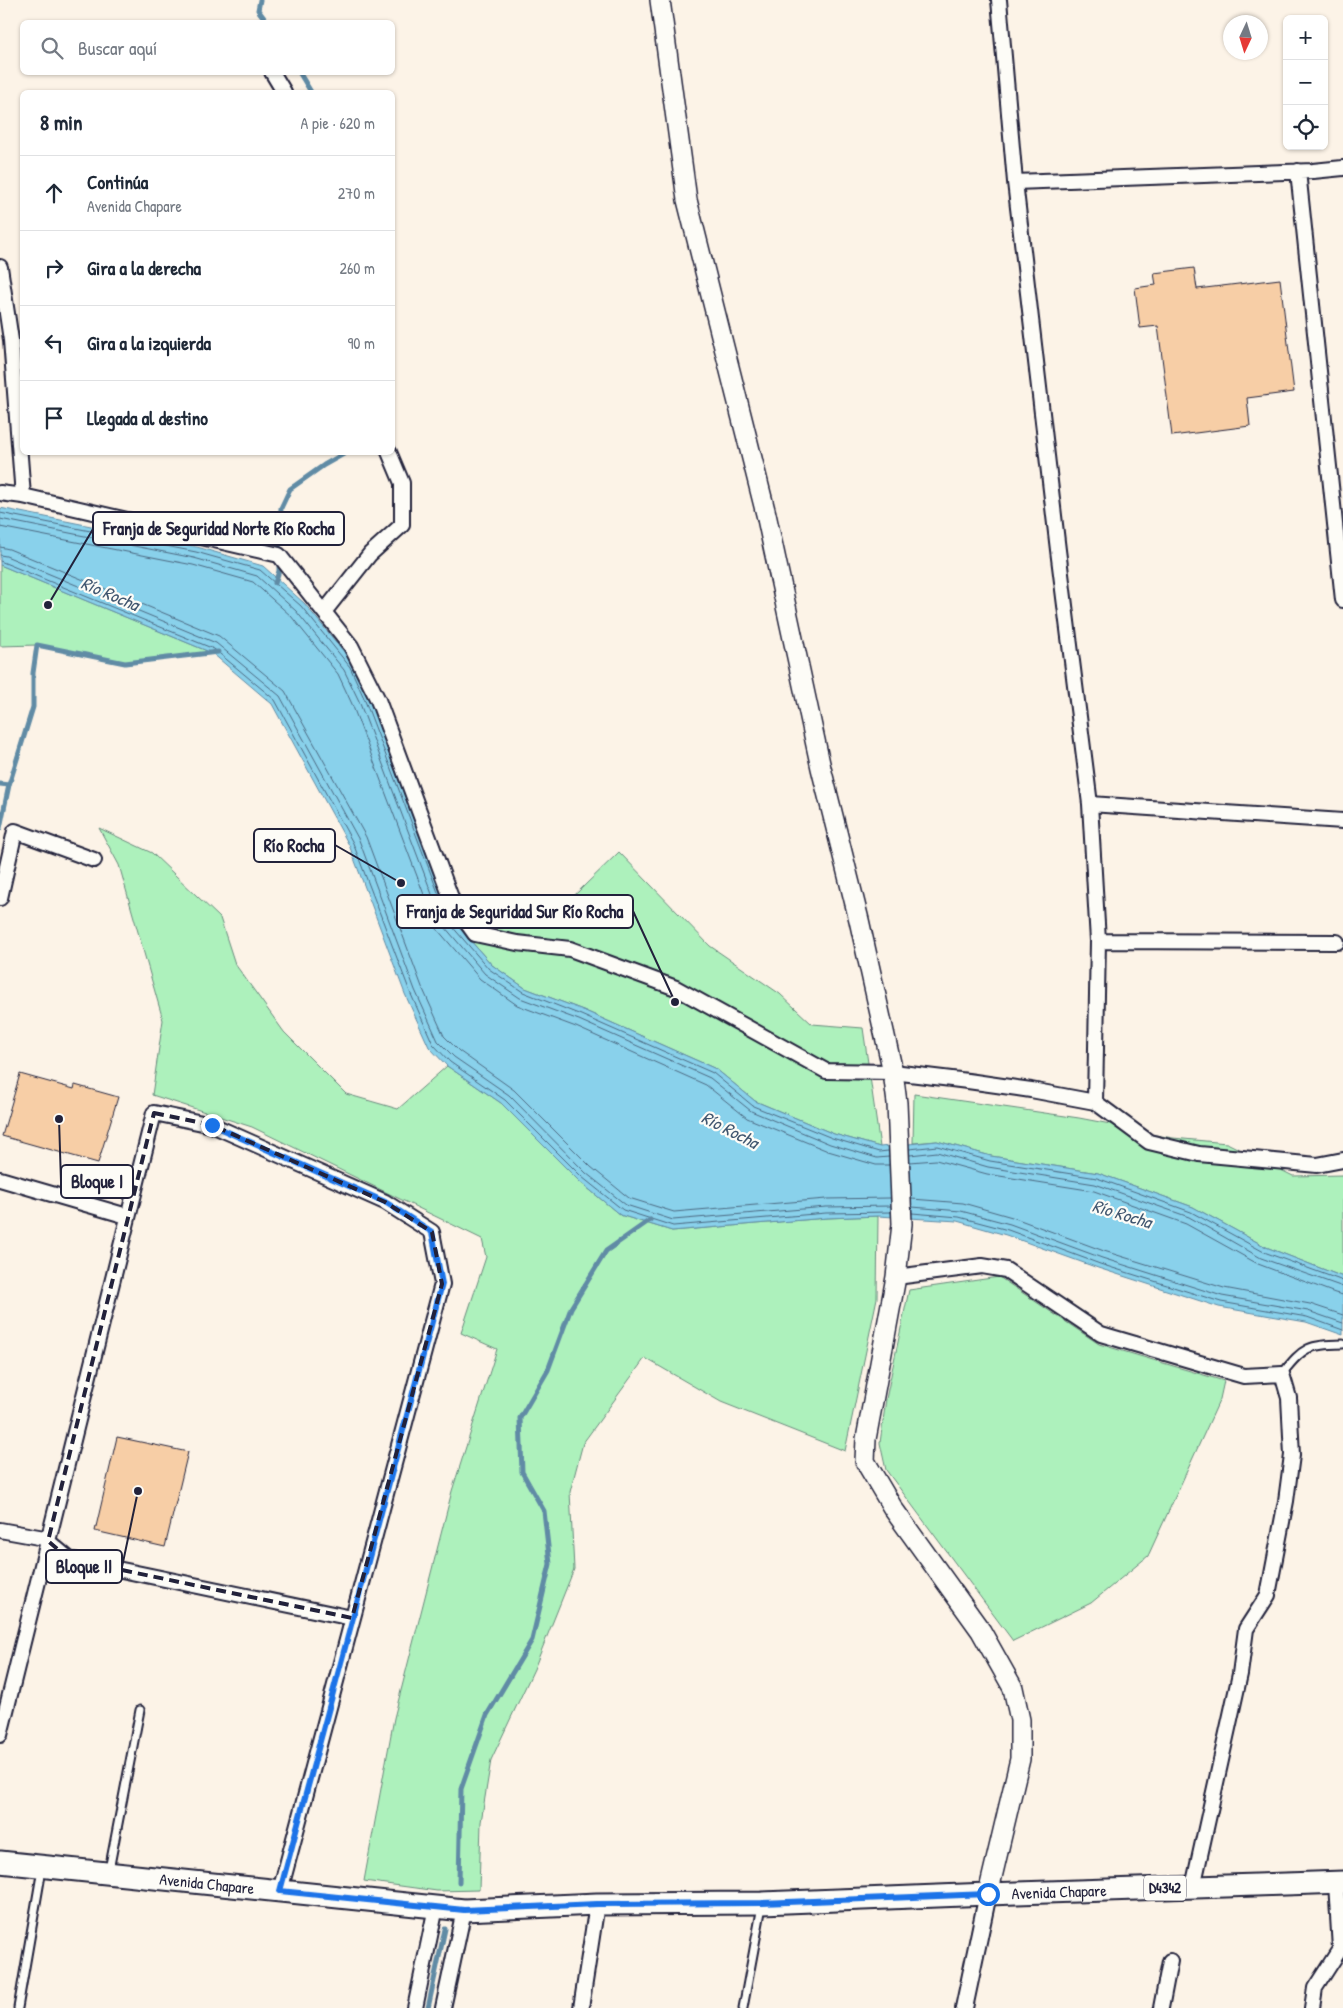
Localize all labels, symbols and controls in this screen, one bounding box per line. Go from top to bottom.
north arrow [1223,15,1268,60]
map controls [1283,15,1328,150]
button: + [1283,15,1328,60]
search box [20,20,395,75]
icon: search [38,34,66,62]
text: Buscar aquí [78,35,157,61]
button: − [1283,60,1328,105]
button: locate [1283,105,1328,150]
text: 8 min [40,108,82,137]
text: A pie · 620 m [301,112,375,134]
text: Continúa [87,169,148,195]
icon: ahead [40,179,68,207]
text: 270 m [338,182,375,204]
text: Avenida Chapare [87,195,182,217]
icon: right [40,254,68,282]
text: Gira a la derecha [87,255,201,281]
text: 260 m [339,257,375,279]
icon: left [40,329,68,357]
text: Gira a la izquierda [87,330,211,356]
text: 90 m [347,332,375,354]
icon: arrive [40,404,68,432]
text: Llegada al destino [87,405,208,431]
callout: Franja de Seguridad Norte Río Rocha [93,512,344,545]
text: Franja de Seguridad Norte Río Rocha [102,516,336,542]
water label: Río Rocha [77,570,145,618]
callout: Río Rocha [254,829,335,862]
text: Río Rocha [264,833,325,858]
callout: Franja de Seguridad Sur Río Rocha [397,895,633,928]
text: Franja de Seguridad Sur Río Rocha [406,899,624,925]
water label: Río Rocha [698,1105,765,1155]
route end [201,1114,224,1137]
callout: Bloque I [61,1165,133,1198]
text: Bloque I [71,1169,123,1195]
water label: Río Rocha [1090,1193,1157,1235]
callout: Bloque II [46,1550,122,1583]
text: Bloque II [56,1554,112,1580]
street label: Avenida Chapare [158,1868,256,1899]
road number: D4342 [1144,1876,1186,1900]
street label: Avenida Chapare [1011,1879,1108,1904]
route start [977,1883,1000,1906]

